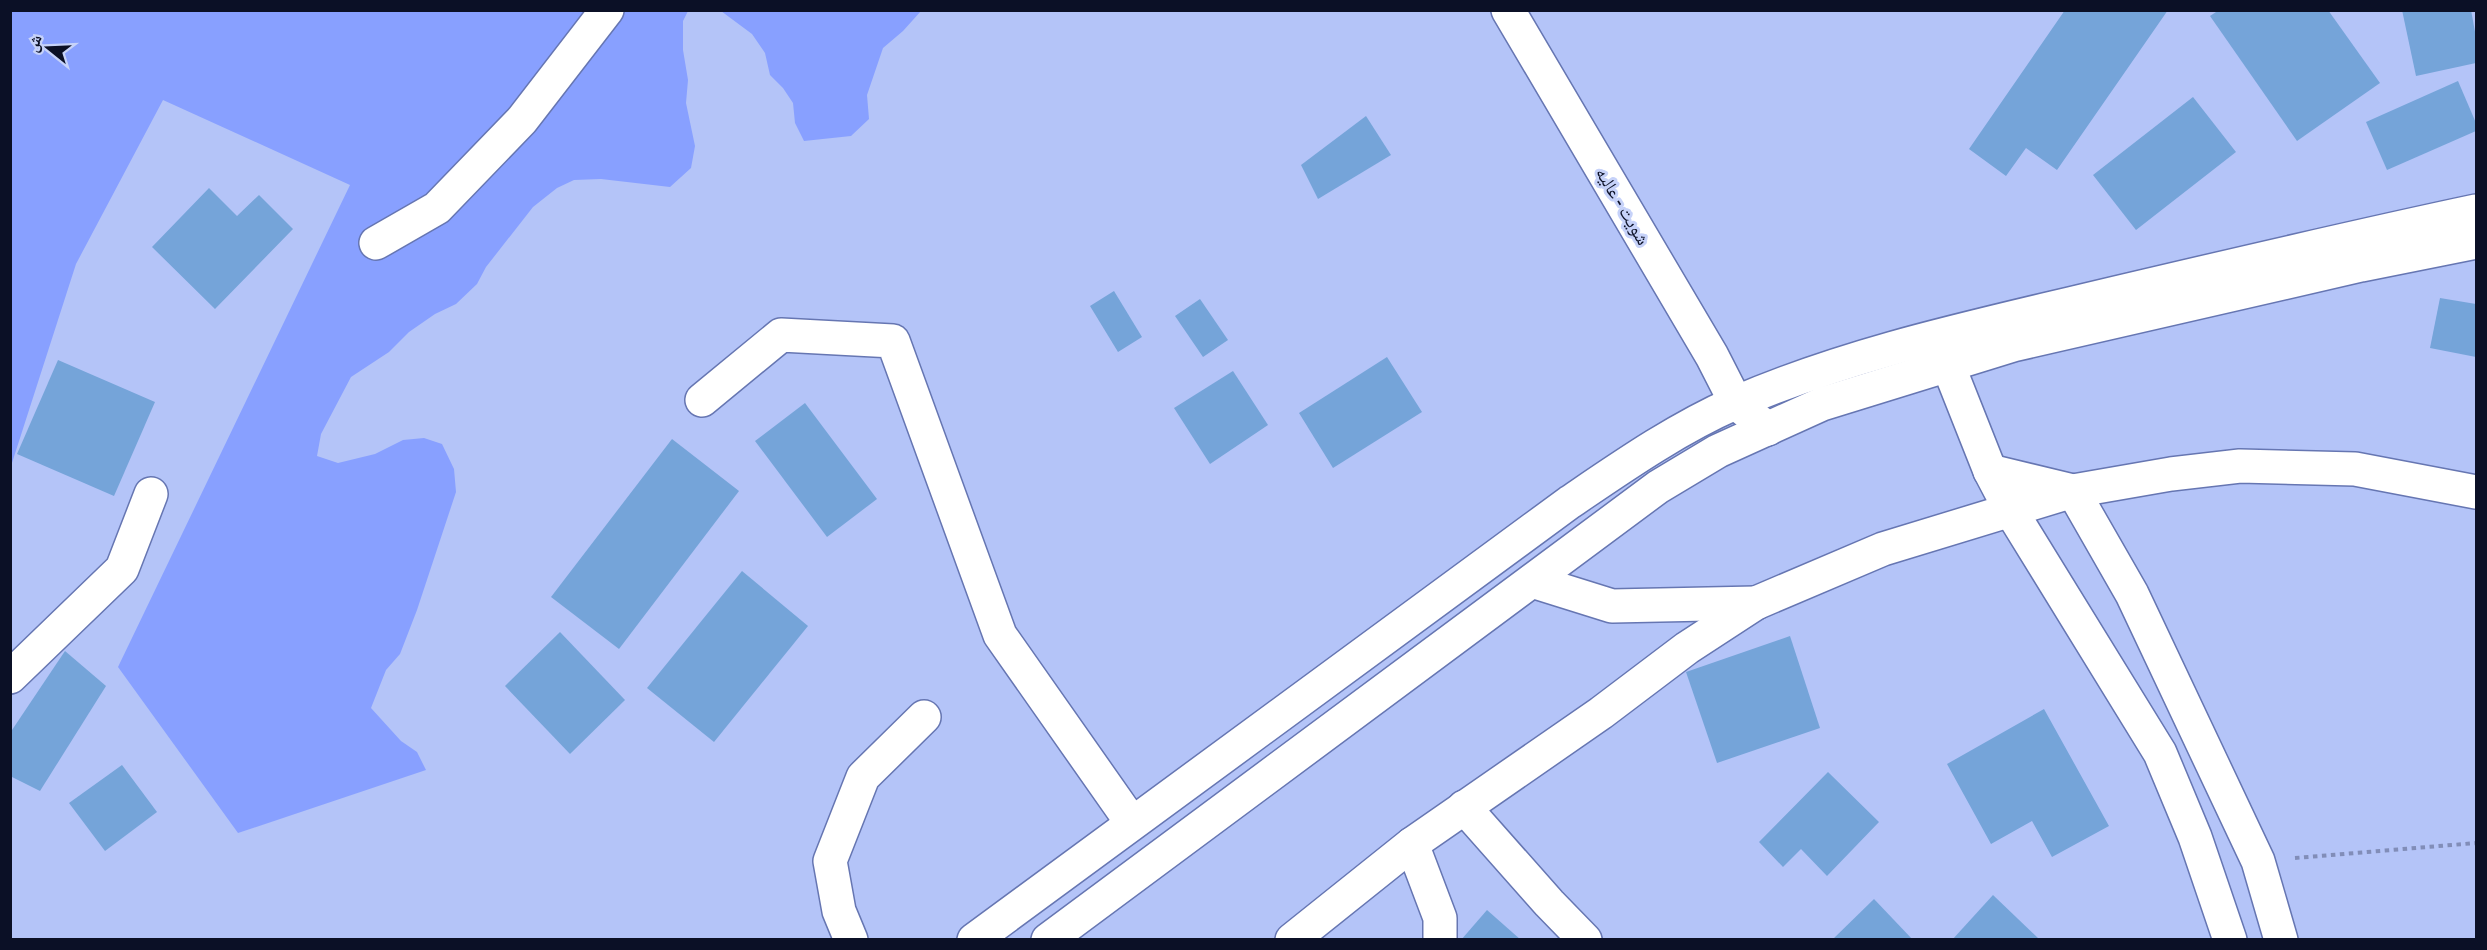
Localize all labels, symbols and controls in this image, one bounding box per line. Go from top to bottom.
north arrow [18,18,78,78]
text: ش [21,32,47,55]
street label: شويت - عاليه [1590,163,1656,249]

